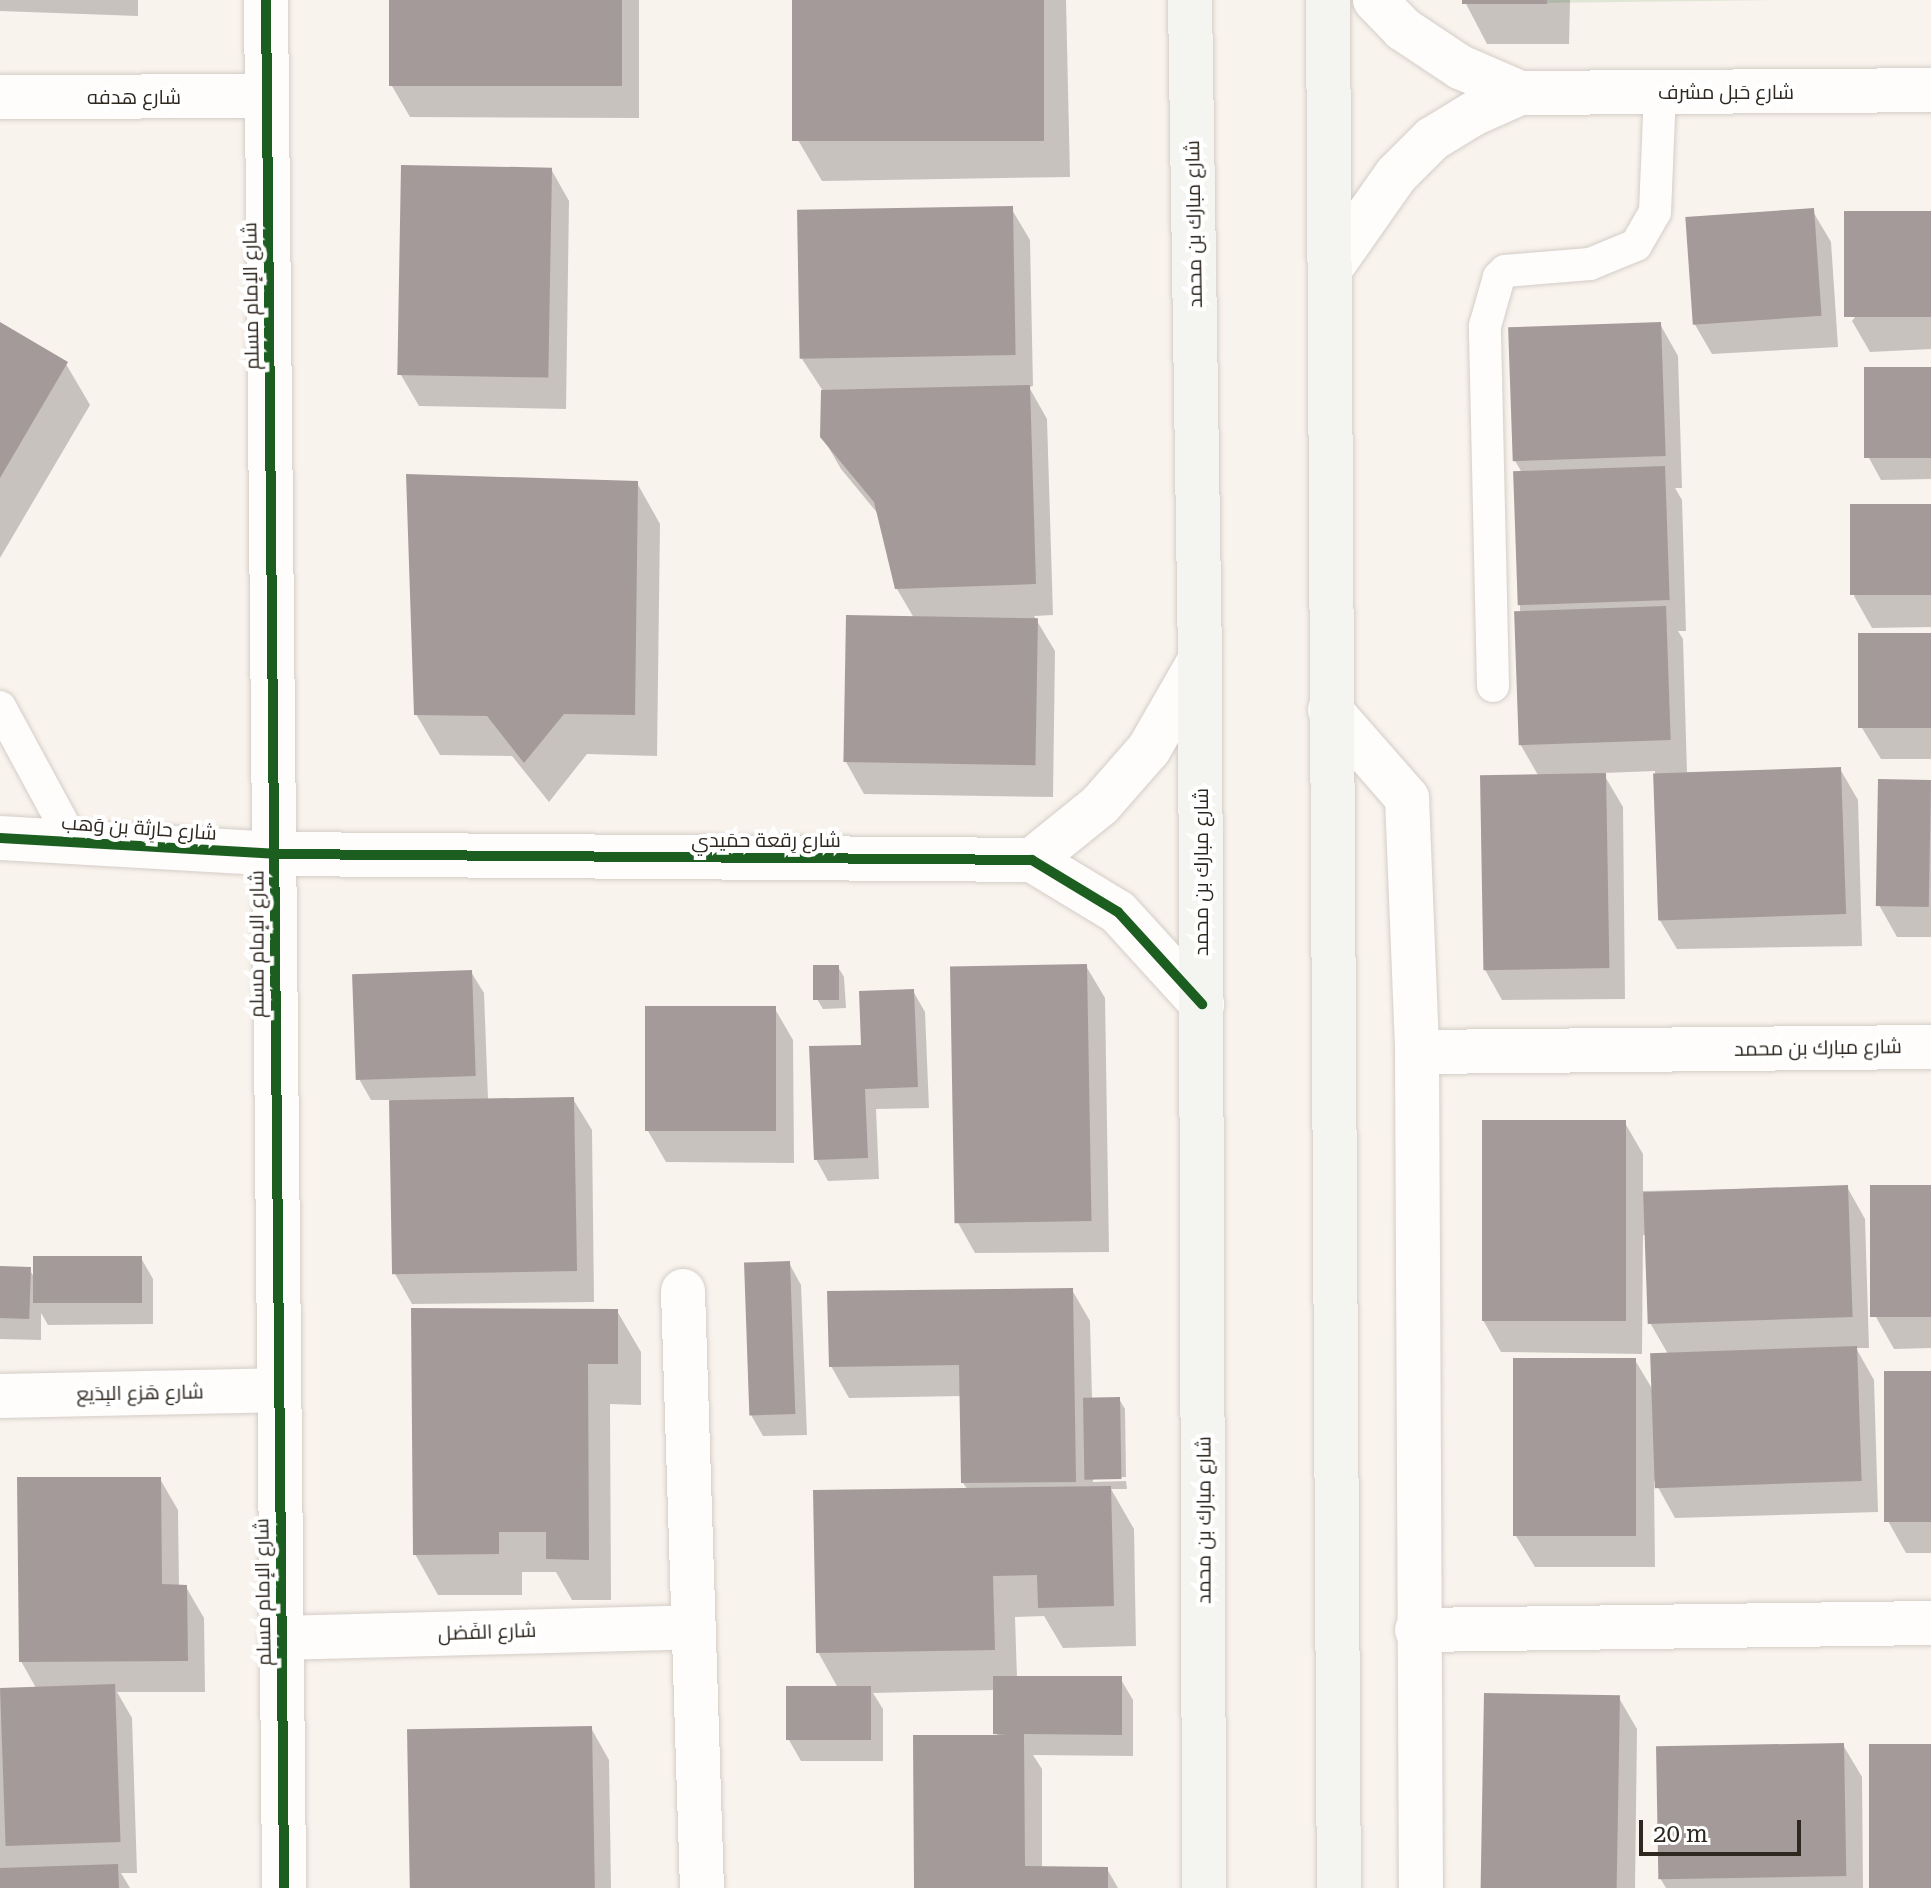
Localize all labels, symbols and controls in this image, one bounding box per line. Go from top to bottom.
street label: شارع حَبل مشرف [1658,80,1794,104]
street label: شارع هدفه [87,85,181,109]
street label: شارع مبارك بن محمد [1181,140,1207,308]
street label: شارع الإمام مسلم [238,222,264,370]
street label: شارع مبارك بن محمد [1189,788,1213,956]
street label: شارع حارِثة بن وَهب [61,811,217,845]
street label: شارع رِقعة حمَيدي [691,828,841,852]
street label: شارع الإمام مسلم [245,870,269,1018]
street label: شارع مبارك بن محمد [1734,1035,1902,1061]
street label: شارع هَزع البِدَيع [76,1380,204,1406]
street label: شارع مبارك بن محمد [1192,1436,1216,1604]
street label: شارع الإمام مسلم [250,1518,276,1666]
street label: شارع الفَضل [437,1618,537,1646]
scale bar [1643,1804,1805,1854]
text: 20 m [1653,1820,1708,1848]

